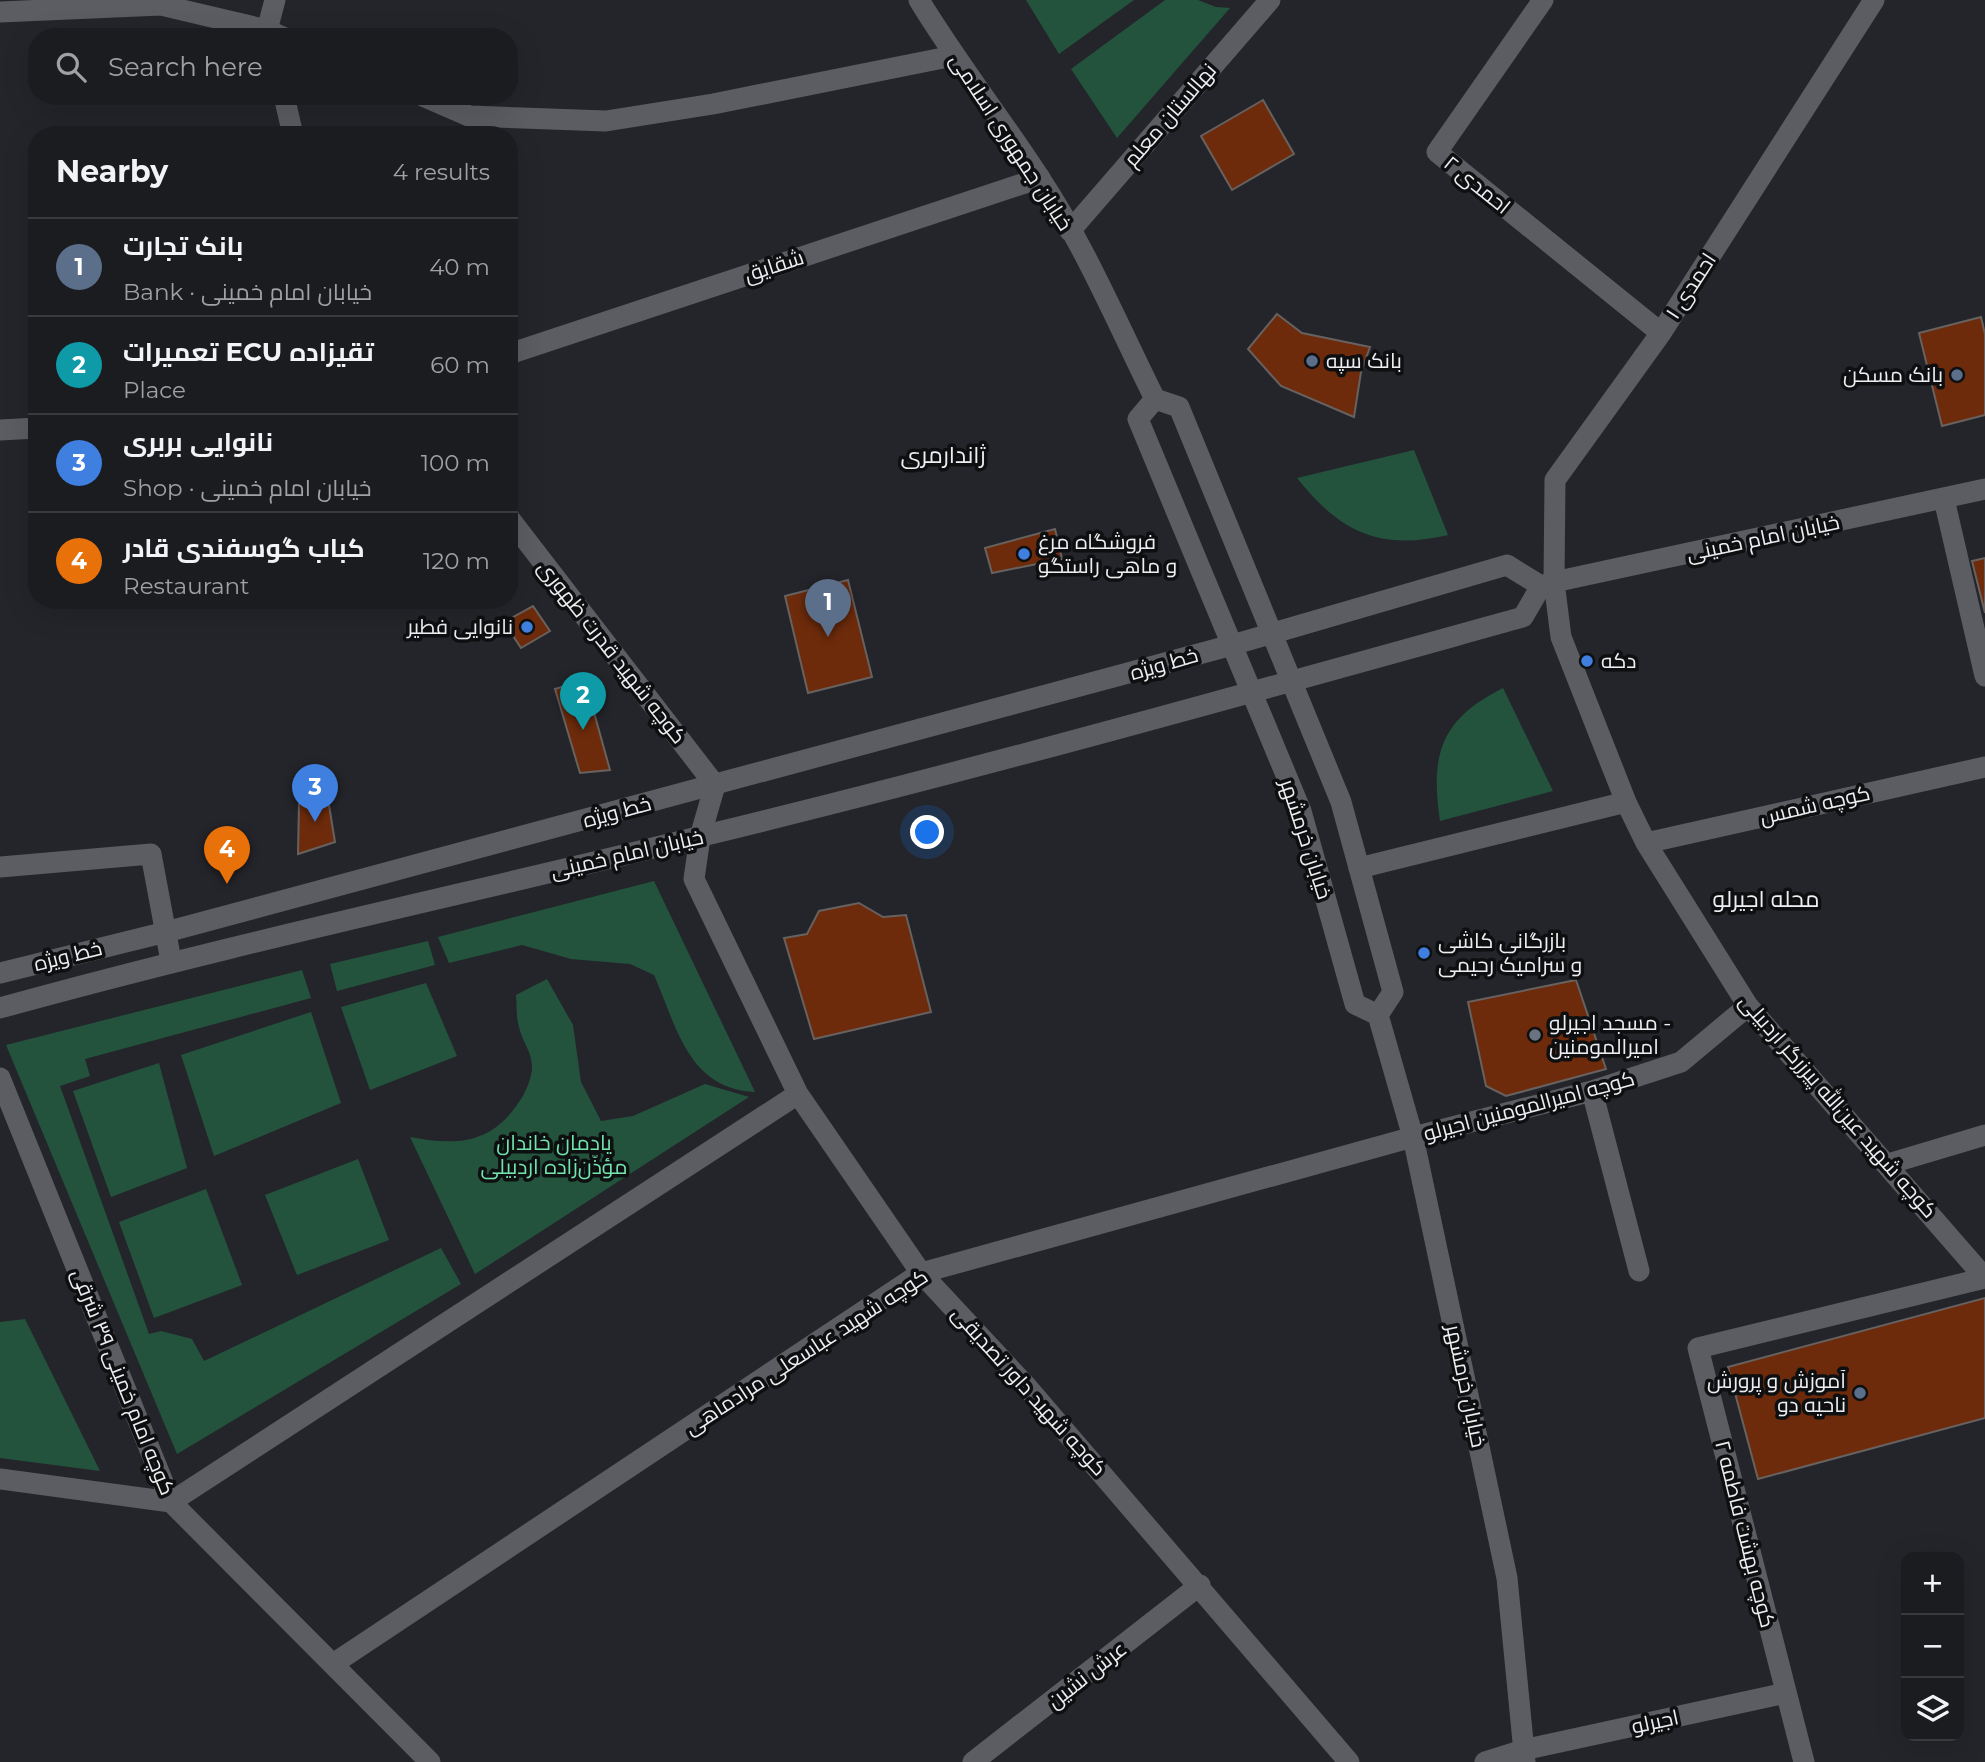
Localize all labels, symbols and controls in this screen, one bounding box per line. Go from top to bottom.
search box [28,28,518,105]
icon: search [52,48,90,86]
street label: خیابان جمهوری اسلامی [944,48,1078,236]
text: Search here [108,51,263,83]
street label: نهالستان معلم [1118,58,1223,173]
street label: احمدی ۲ [1438,150,1516,220]
text: Nearby [56,153,168,190]
text: 4 results [393,158,490,186]
text: بانک تجارت [123,230,243,262]
street label: شقایق [741,244,807,288]
street label: احمدی ۱ [1660,248,1722,324]
text: 1 [74,253,84,281]
text: 40 m [429,253,490,281]
text: Bank · خیابان امام خمینی [123,278,372,306]
text: تعمیرات ECU تقیزاده [123,336,374,368]
place label: بانک سپه [1326,348,1402,374]
text: 2 [72,351,86,379]
text: 60 m [430,351,490,379]
marker: بانک سپه [1304,353,1320,369]
place label: بانک مسکن [1843,362,1943,388]
marker: بانک مسکن [1949,367,1965,383]
text: Place [123,376,186,404]
text: نانوایی بربری [123,426,273,458]
district label: ژاندارمری [900,441,986,469]
text: 3 [72,449,86,477]
text: 100 m [421,449,490,477]
text: Shop · خیابان امام خمینی [123,474,371,502]
street label: خیابان امام خمینی [1684,509,1842,568]
place label: فروشگاه مرغ و ماهی راستگو [1038,529,1177,579]
text: کباب گوسفندی قادر [123,532,365,564]
marker: فروشگاه مرغ و ماهی راستگو [1016,546,1032,562]
text: 4 [71,547,87,575]
text: 120 m [423,547,490,575]
street label: کوچه شهید قدرت ظهوری [531,555,692,750]
text: Restaurant [123,572,249,600]
pin: 1 [805,579,851,637]
place label: نانوایی فطیر [406,614,513,640]
marker: نانوایی فطیر [519,619,535,635]
street label: خط ویژه [1127,642,1201,685]
place label: دکه [1601,648,1636,673]
marker: دکه [1579,653,1595,669]
pin: 2 [560,672,606,730]
pin: 3 [292,764,338,822]
street label: خیابان خرمشهر [1274,775,1338,902]
street label: کوچه شمس [1757,780,1873,831]
street label: خط ویژه [580,790,654,833]
your location [910,815,944,849]
street label: خیابان امام خمینی [548,824,706,885]
pin: 4 [204,826,250,884]
district label: محله اجیرلو [1712,885,1820,913]
place label: بازرگانی کاشی و سرامیک رحیمی [1438,928,1582,978]
street label: خط ویژه [31,935,105,976]
marker: بازرگانی کاشی و سرامیک رحیمی [1416,945,1432,961]
street label: کوچه شهید عین‌الله پیرزرگر اردبیلی [1733,988,1943,1224]
place label: مسجد اجیرلو - امیرالمومنین [1549,1010,1671,1060]
marker: مسجد اجیرلو - امیرالمومنین [1527,1027,1543,1043]
street label: کوچه امیرالمومنین اجیرلو [1421,1065,1638,1148]
park label: یادمان خاندان مؤذّن‌زاده اردبیلی [481,1130,627,1180]
street label: کوچه شهید عباسعلی مرادماهی [679,1263,933,1441]
street label: کوچه امام خمینی ۳۹ شرقی [65,1265,180,1499]
street label: کوچه شهید داور تصدیقی [945,1301,1112,1482]
street label: خیابان خرمشهر [1440,1321,1492,1450]
place label: آموزش و پرورش ناحیه دو [1707,1368,1846,1417]
marker: آموزش و پرورش ناحیه دو [1852,1385,1868,1401]
street label: کوچه بهشت فاطمه ۲ [1708,1438,1781,1631]
map controls [1901,1552,1964,1741]
button: + [1901,1552,1964,1615]
button: − [1901,1615,1964,1678]
street label: عرش نشین [1042,1636,1132,1714]
button: layers [1901,1678,1964,1741]
street label: اجیرلو [1629,1704,1681,1739]

